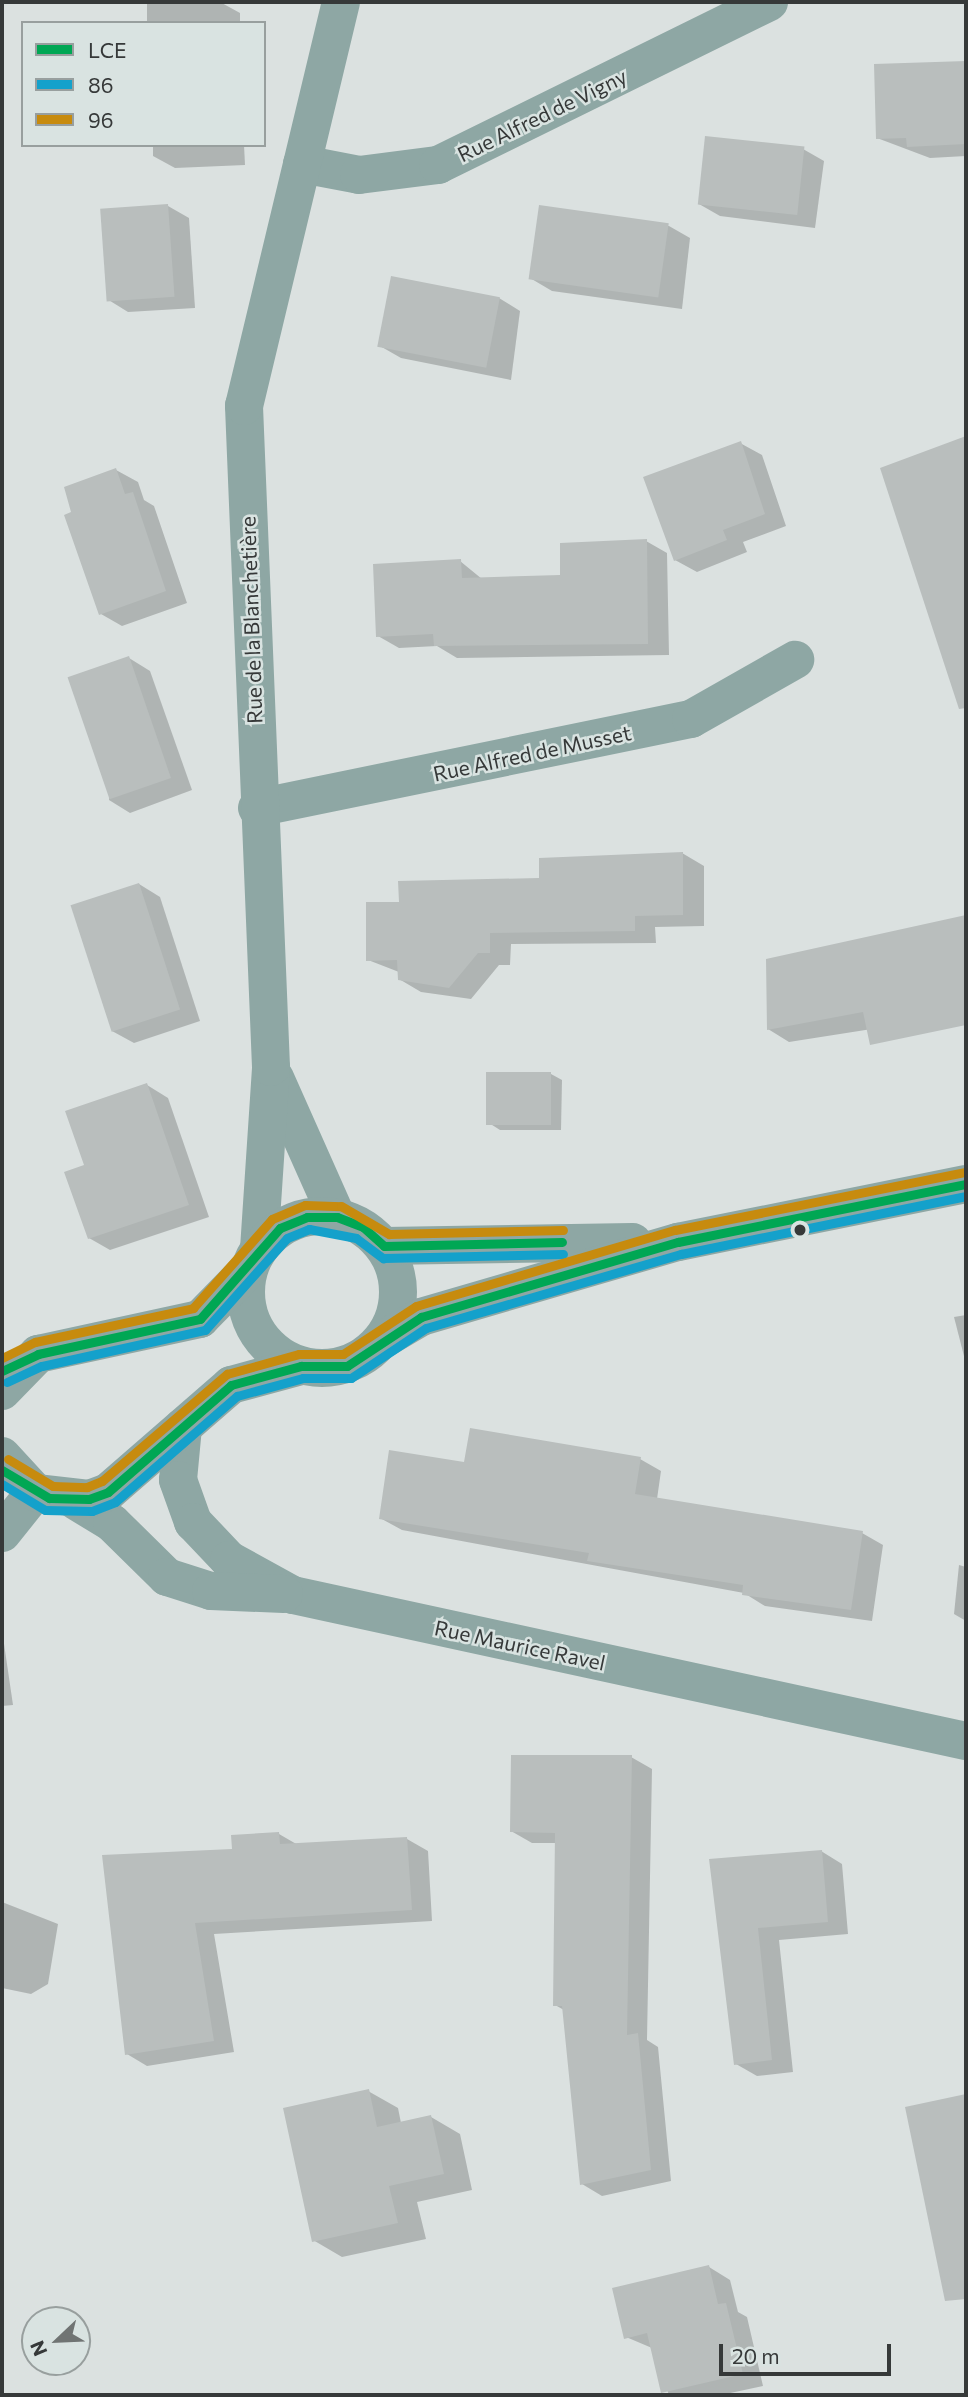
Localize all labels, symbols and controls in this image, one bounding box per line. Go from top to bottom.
legend [21,21,266,147]
text: LCE [88,37,126,62]
street label: Rue Alfred de Vigny [453,63,631,167]
text: 86 [88,72,114,97]
text: 96 [88,107,114,132]
street label: Rue de la Blanchetière [235,516,267,724]
street label: Rue Alfred de Musset [431,720,633,786]
unlabelled marker [793,1223,807,1237]
street label: Rue Maurice Ravel [432,1615,608,1675]
north arrow [21,2306,91,2376]
scale bar [723,2330,894,2374]
text: N [25,2338,51,2360]
text: 20 m [732,2343,780,2368]

